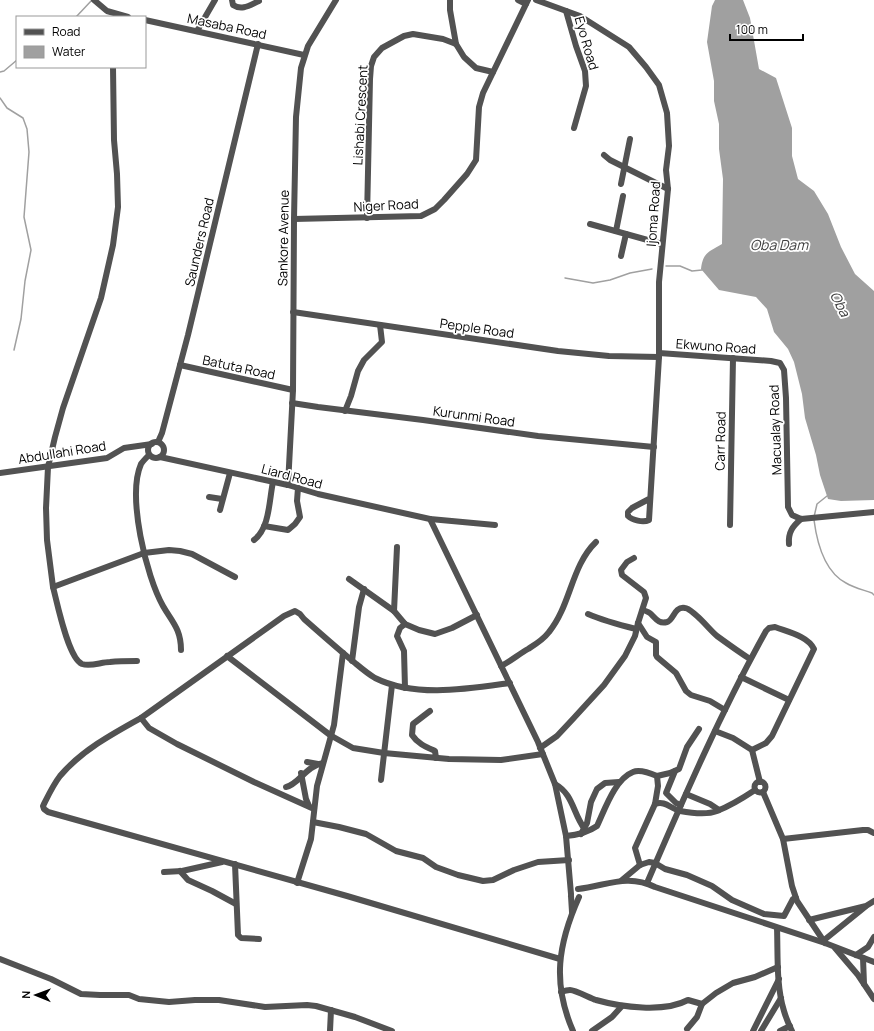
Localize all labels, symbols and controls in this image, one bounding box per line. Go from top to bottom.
street label: Masaba Road [186,9,268,43]
street label: Eyo Road [571,14,603,72]
legend [16,16,146,68]
scale bar [730,16,803,42]
text: 100 m [736,21,768,38]
text: Road [52,23,80,40]
text: Water [52,43,86,60]
street label: Lishabi Crescent [348,64,372,166]
street label: Ijoma Road [642,181,664,247]
street label: Sankore Avenue [273,189,293,286]
street label: Niger Road [353,194,419,216]
street label: Saunders Road [180,196,218,288]
water label: Oba Dam [750,235,809,254]
water label: Oba [826,288,856,321]
street label: Pepple Road [439,314,515,342]
street label: Ekwuno Road [675,334,757,358]
street label: Batuta Road [201,351,277,383]
street label: Macualay Road [764,385,786,475]
street label: Kurunmi Road [432,401,516,431]
street label: Carr Road [710,411,730,471]
street label: Abdullahi Road [17,436,107,468]
street label: Liard Road [259,459,325,493]
north arrow [16,975,56,1015]
text: N [18,991,33,999]

